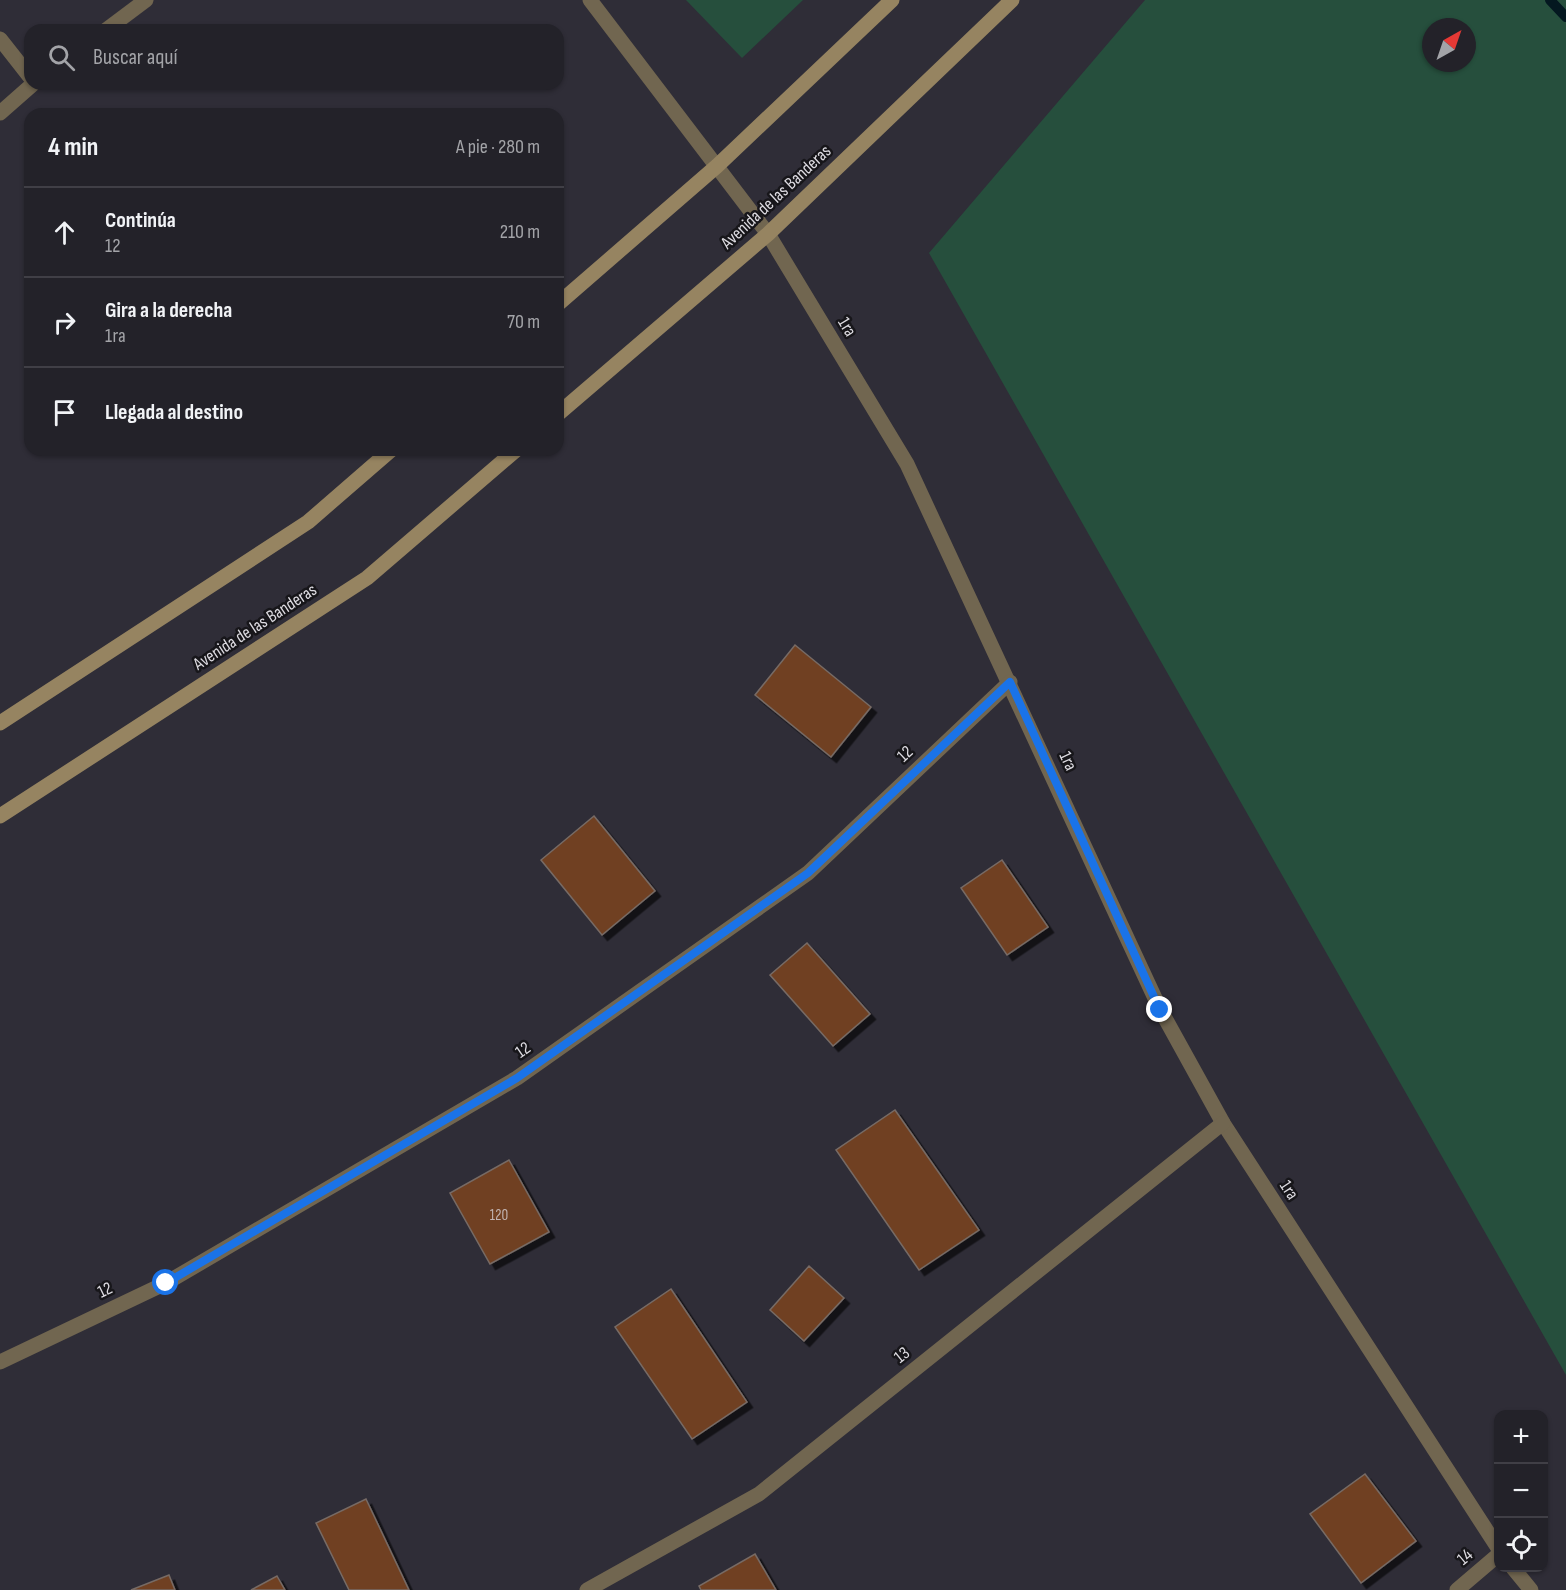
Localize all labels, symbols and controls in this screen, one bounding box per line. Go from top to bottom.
north arrow [1422,18,1476,72]
search box [24,24,564,90]
icon: search [45,41,78,74]
text: Buscar aquí [93,44,178,71]
text: 4 min [48,132,98,163]
text: A pie · 280 m [456,135,540,159]
street label: Avenida de las Banderas [716,141,835,254]
text: Continúa [105,207,176,234]
icon: ahead [48,216,81,249]
text: 210 m [500,220,540,244]
text: 12 [105,234,120,258]
text: Gira a la derecha [105,297,232,324]
icon: right [48,306,81,339]
text: 70 m [507,310,540,334]
street label: 1ra [833,314,861,340]
text: 1ra [105,324,126,348]
icon: arrive [48,396,81,429]
text: Llegada al destino [105,399,243,426]
street label: Avenida de las Banderas [189,579,321,675]
street label: 12 [893,742,917,766]
street label: 1ra [1055,748,1081,774]
route end [1146,996,1172,1022]
street label: 12 [511,1037,535,1063]
street label: 1ra [1275,1176,1303,1204]
house number: 120 [490,1206,508,1225]
route start [152,1269,178,1295]
street label: 12 [94,1278,116,1302]
street label: 13 [890,1342,914,1368]
map controls [1494,1410,1548,1572]
button: + [1494,1410,1548,1464]
button: − [1494,1464,1548,1518]
button: locate [1494,1518,1548,1572]
street label: 14 [1453,1544,1477,1569]

